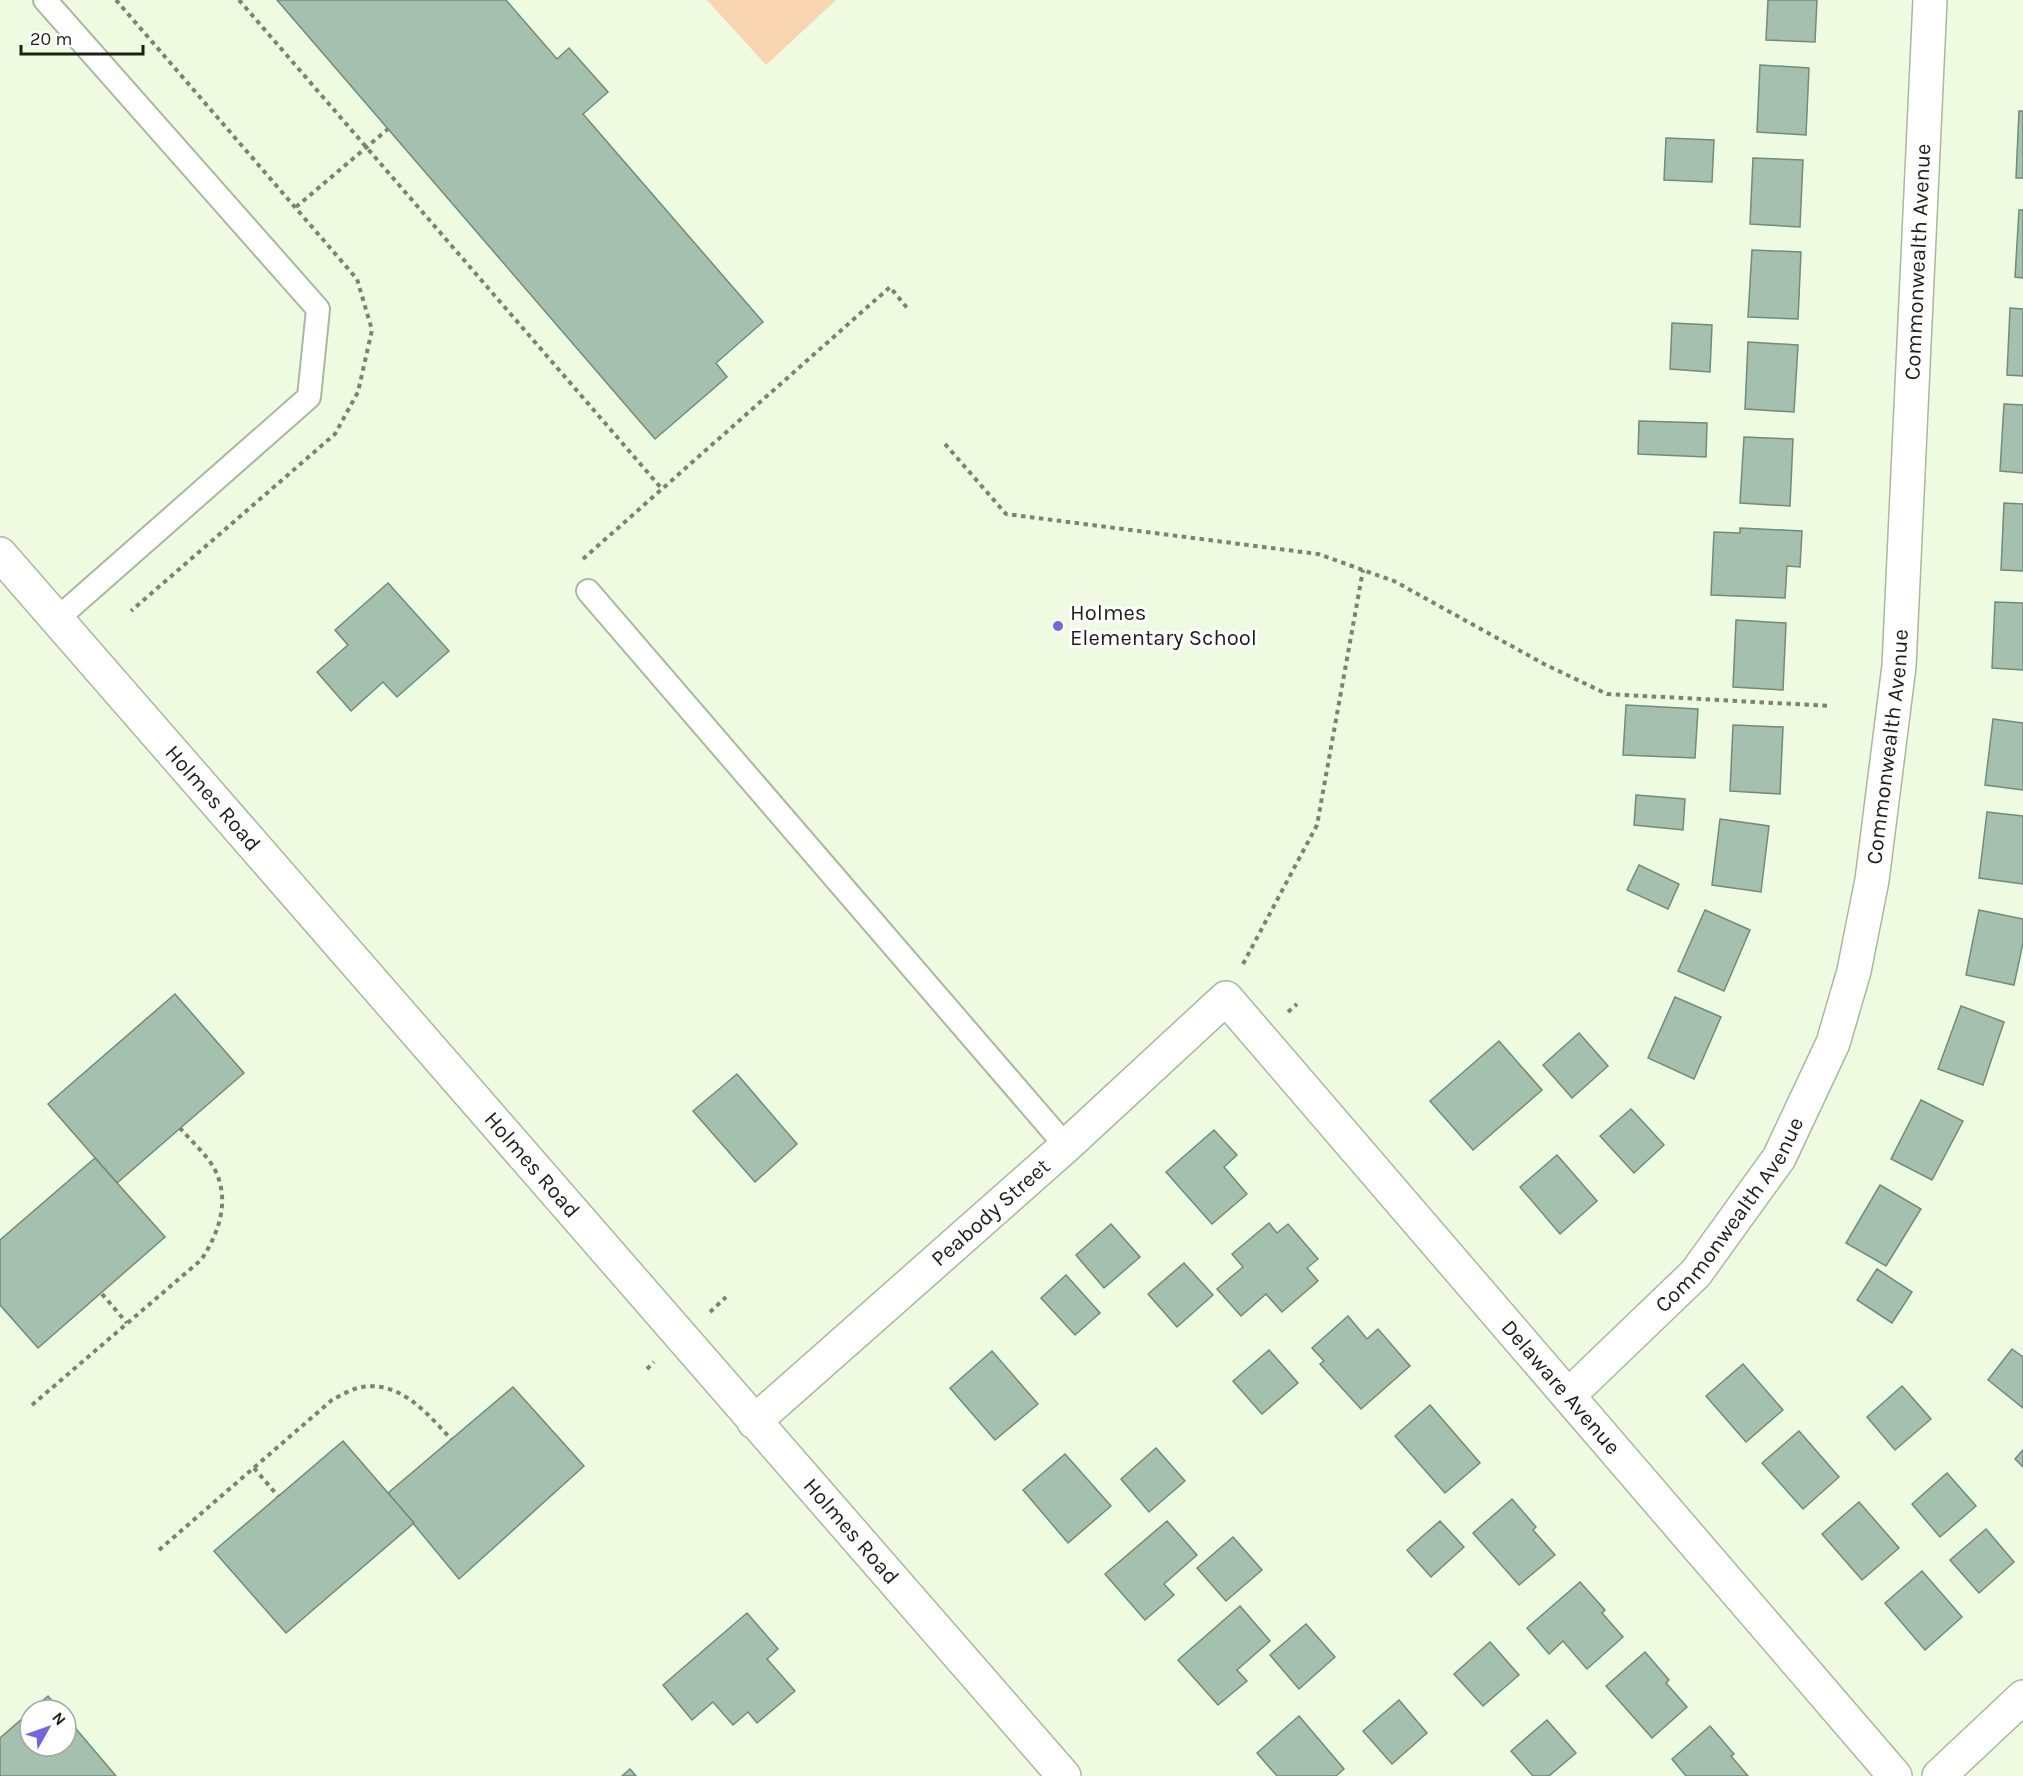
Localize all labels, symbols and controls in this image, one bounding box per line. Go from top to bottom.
scale bar [21,18,142,56]
text: 20 m [30,28,72,50]
street label: Commonwealth Avenue [1899,143,1936,381]
place label: Holmes Elementary School [1070,600,1257,651]
marker: Holmes Elementary School [1051,619,1065,633]
street label: Commonwealth Avenue [1861,628,1914,866]
street label: Holmes Road [160,740,266,857]
street label: Holmes Road [479,1106,585,1223]
street label: Commonwealth Avenue [1650,1113,1809,1318]
street label: Peabody Street [926,1153,1055,1272]
street label: Delaware Avenue [1496,1315,1626,1460]
street label: Holmes Road [798,1473,904,1590]
north arrow [18,1698,78,1758]
text: N [48,1708,70,1729]

